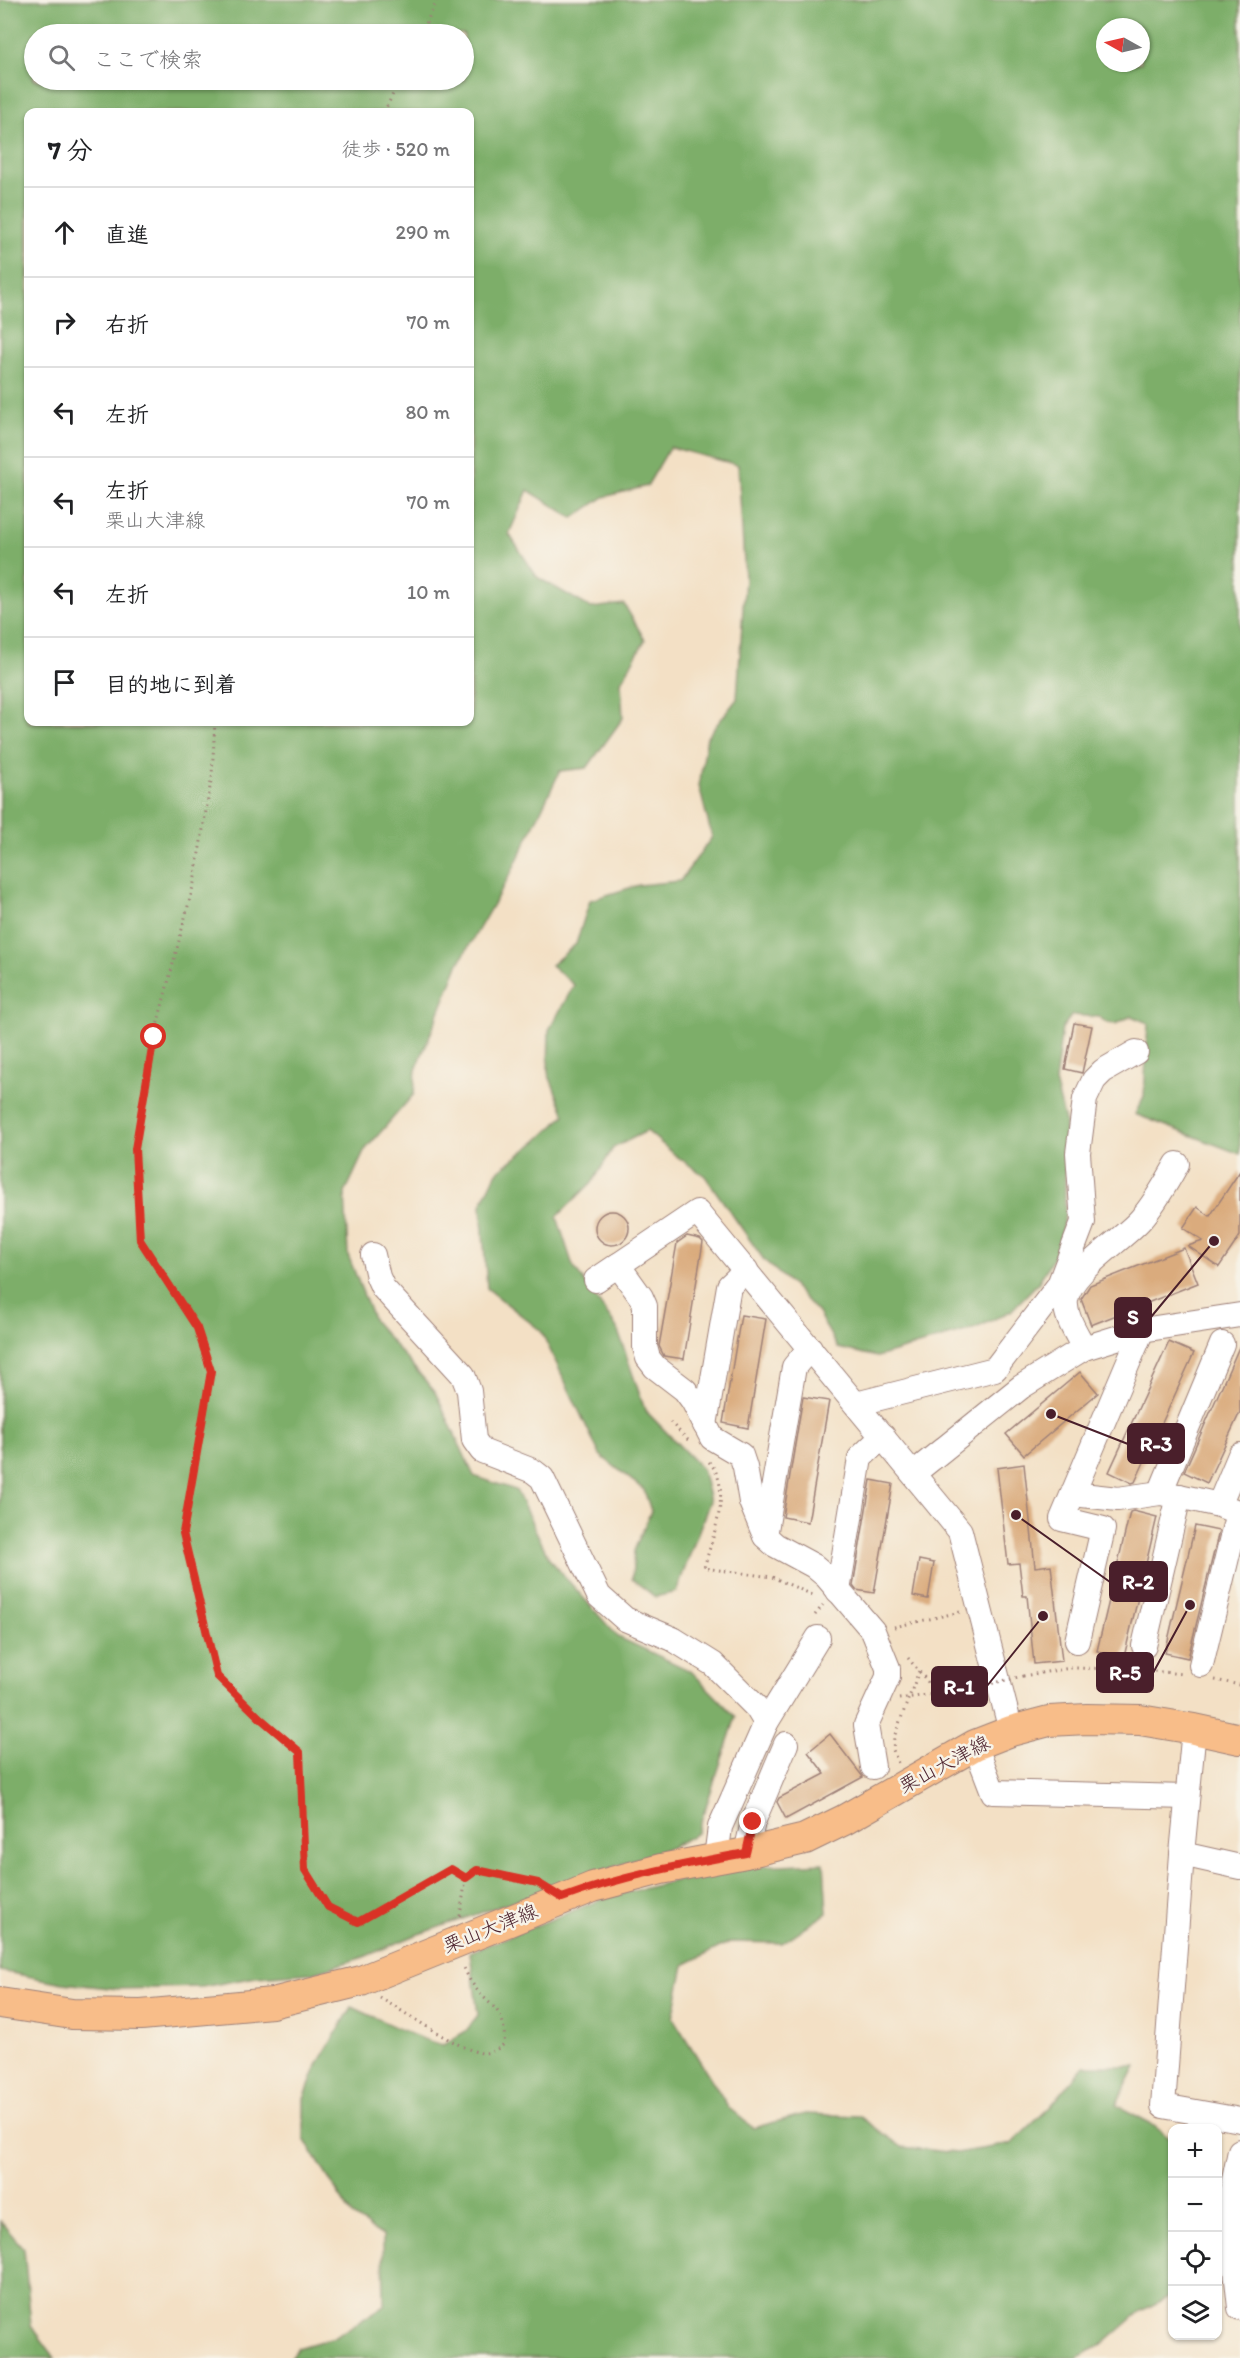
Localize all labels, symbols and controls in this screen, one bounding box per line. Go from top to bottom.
north arrow [1096,18,1150,72]
search box [24,24,474,90]
icon: search [45,41,78,74]
text: ここで検索 [93,46,203,73]
text: 7 分 [48,134,93,166]
text: 徒歩 · 520 m [342,137,450,161]
icon: ahead [48,216,81,249]
text: 290 m [395,220,450,244]
text: 直進 [105,221,149,248]
icon: right [48,306,81,339]
text: 70 m [406,310,450,334]
text: 右折 [105,311,149,338]
icon: left [48,396,81,429]
text: 80 m [405,400,450,424]
text: 左折 [105,401,149,428]
text: 左折 [105,477,149,504]
icon: left [48,486,81,519]
text: 70 m [406,490,450,514]
text: 栗山大津線 [105,508,205,532]
icon: left [48,576,81,609]
text: 10 m [407,580,450,604]
text: 左折 [105,581,149,608]
icon: arrive [48,666,81,699]
text: 目的地に到着 [105,671,237,698]
route start [140,1023,166,1049]
callout: S [1115,1298,1151,1337]
text: S [1127,1304,1139,1329]
callout: R-3 [1128,1424,1184,1463]
text: R-3 [1140,1431,1172,1456]
callout: R-2 [1110,1562,1167,1601]
text: R-2 [1122,1569,1154,1594]
callout: R-5 [1097,1653,1153,1692]
text: R-5 [1109,1660,1141,1685]
callout: R-1 [932,1667,987,1706]
text: R-1 [944,1674,975,1699]
street label: 栗山大津線 [894,1730,994,1798]
route end [739,1808,765,1834]
street label: 栗山大津線 [439,1898,541,1958]
map controls [1168,2124,1222,2340]
button: + [1168,2124,1222,2178]
button: − [1168,2178,1222,2232]
button: locate [1168,2232,1222,2286]
button: layers [1168,2286,1222,2340]

